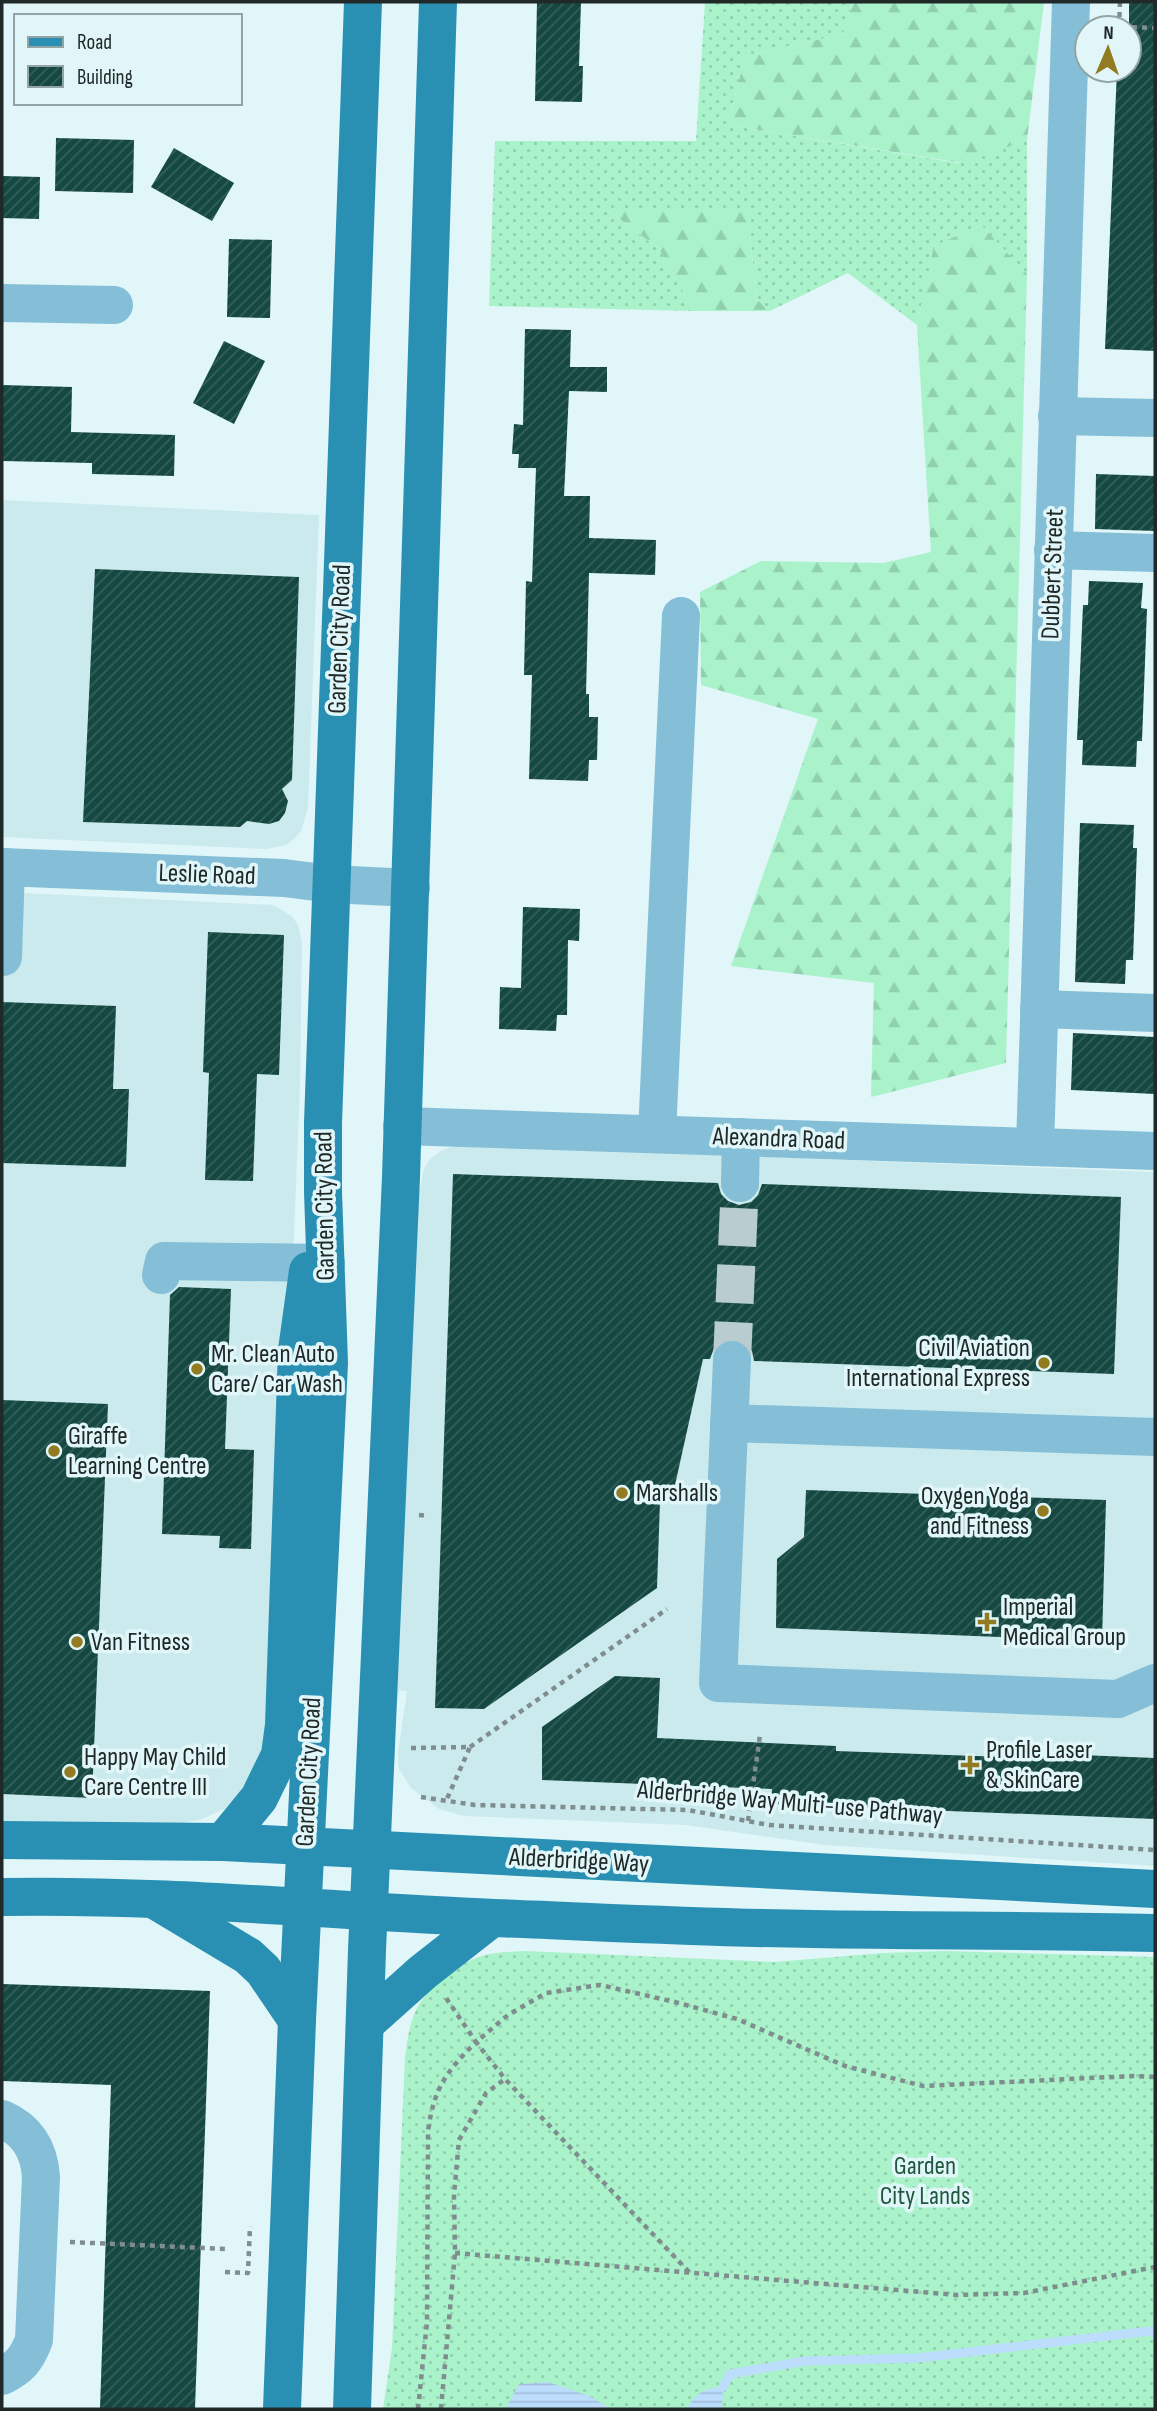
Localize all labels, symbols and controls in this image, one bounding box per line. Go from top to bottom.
legend [14,14,242,105]
north arrow [1073,14,1143,84]
text: N [1103,22,1114,45]
text: Road [77,30,112,55]
text: Building [77,65,133,90]
street label: Dubbert Street [1035,508,1071,640]
street label: Garden City Road [322,564,358,714]
street label: Leslie Road [158,858,256,892]
street label: Alexandra Road [711,1121,846,1157]
street label: Garden City Road [308,1131,342,1281]
place label: Civil Aviation International Express [846,1333,1030,1394]
place label: Mr. Clean Auto Care/ Car Wash [211,1339,343,1400]
marker: Civil Aviation International Express [1036,1355,1052,1371]
marker: Mr. Clean Auto Care/ Car Wash [189,1361,205,1377]
place label: Giraffe Learning Centre [68,1421,206,1482]
marker: Giraffe Learning Centre [46,1443,62,1459]
place label: Marshalls [636,1478,718,1509]
place label: Oxygen Yoga and Fitness [921,1481,1029,1542]
marker: Marshalls [614,1485,630,1501]
marker: Oxygen Yoga and Fitness [1035,1503,1051,1519]
place label: Imperial Medical Group [1003,1592,1126,1653]
marker: Imperial Medical Group [977,1612,997,1632]
place label: Van Fitness [91,1627,190,1658]
marker: Van Fitness [69,1634,85,1650]
street label: Garden City Road [290,1697,328,1847]
place label: Profile Laser & SkinCare [986,1735,1093,1796]
place label: Happy May Child Care Centre III [84,1742,226,1803]
marker: Profile Laser & SkinCare [960,1755,980,1775]
marker: Happy May Child Care Centre III [62,1764,78,1780]
street label: Alderbridge Way Multi-use Pathway [635,1774,944,1832]
street label: Alderbridge Way [507,1842,650,1880]
park label: Garden City Lands [880,2151,970,2212]

